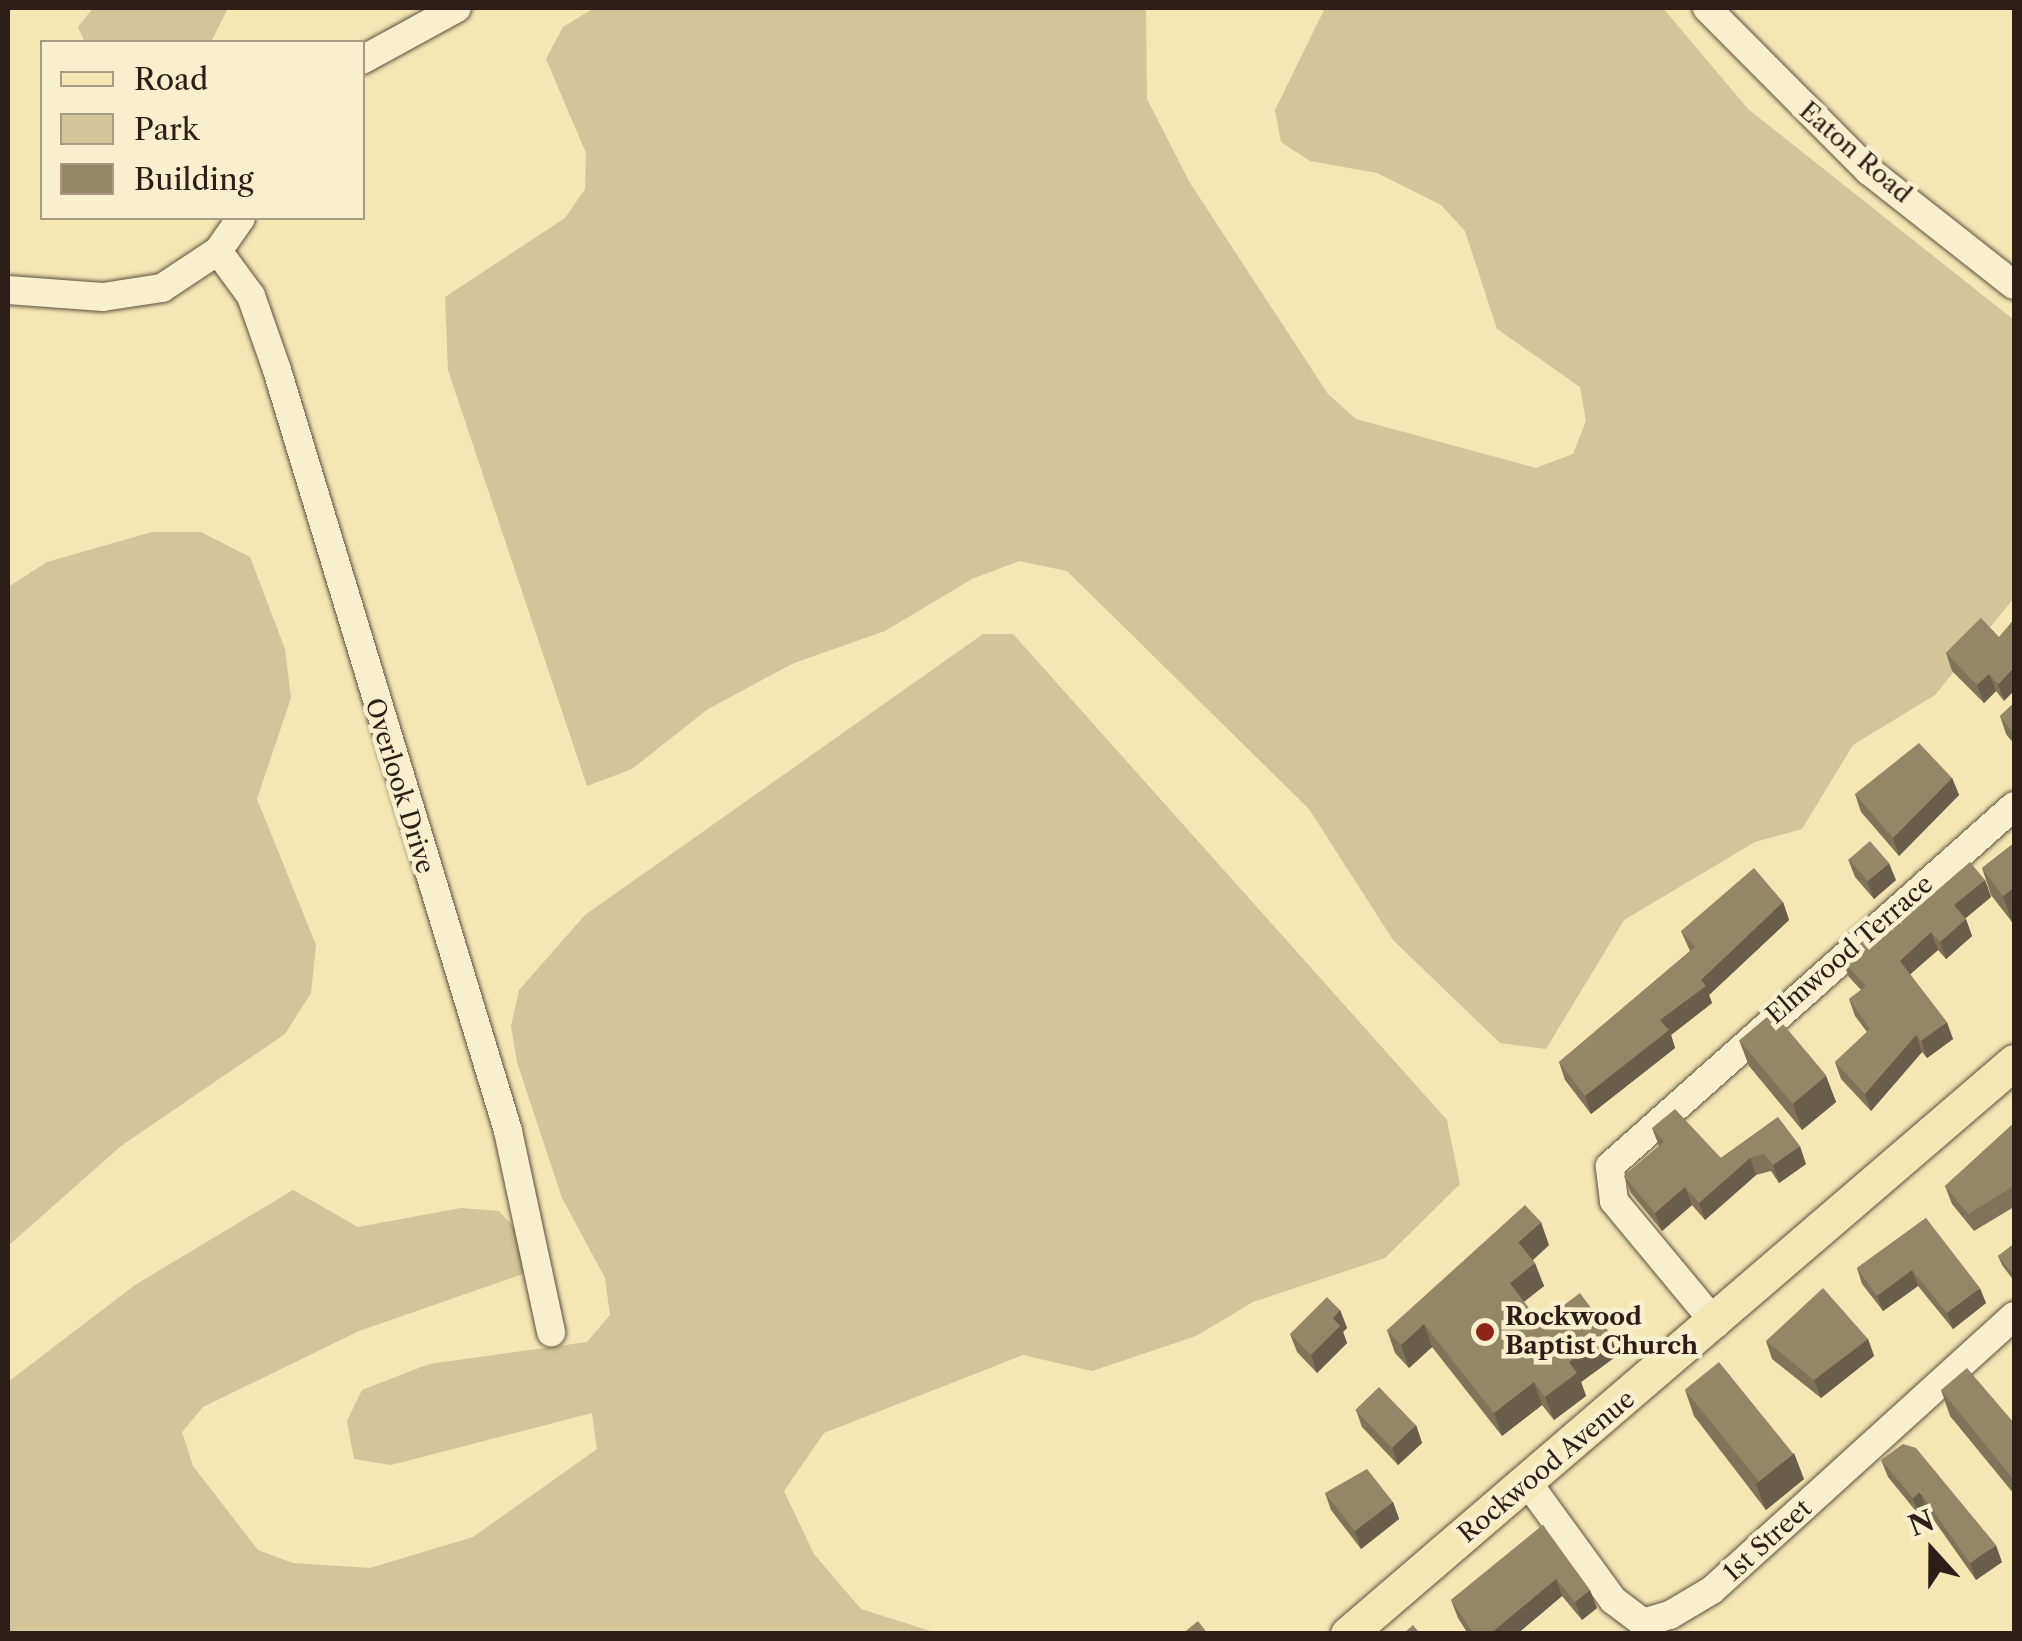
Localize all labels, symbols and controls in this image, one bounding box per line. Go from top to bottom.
legend [40,40,365,220]
text: Road [134,61,208,98]
street label: Eaton Road [1793,96,1917,210]
text: Park [134,111,199,148]
text: Building [134,161,254,198]
street label: Overlook Drive [358,694,440,878]
street label: Elmwood Terrace [1760,869,1940,1031]
place label: Rockwood Baptist Church [1505,1303,1698,1362]
marker: Rockwood Baptist Church [1474,1321,1496,1343]
street label: Rockwood Avenue [1452,1384,1642,1550]
street label: 1st Street [1718,1494,1818,1588]
north arrow [1882,1501,1982,1601]
text: N [1904,1503,1939,1543]

